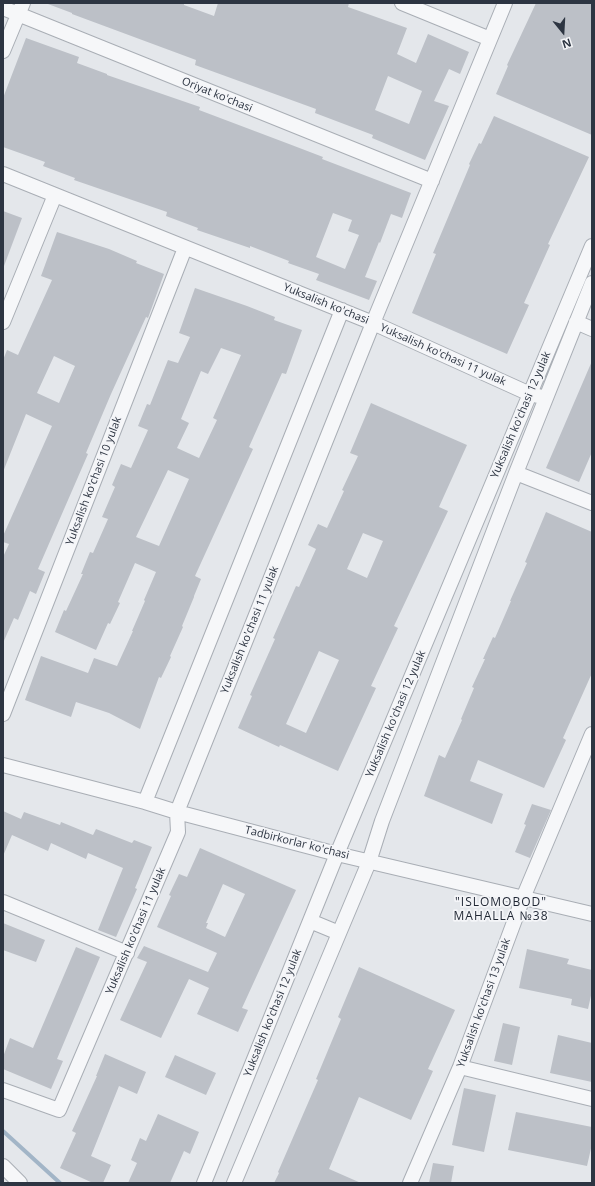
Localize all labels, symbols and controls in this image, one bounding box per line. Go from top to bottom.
north arrow [543,12,583,52]
text: N [560,35,573,52]
street label: Oriyat ko'chasi [180,75,254,115]
street label: Yuksalish ko'chasi [281,281,371,327]
street label: Yuksalish ko'chasi 11 yulak [378,321,508,389]
street label: Yuksalish ko'chasi 12 yulak [488,350,554,480]
street label: Yuksalish ko'chasi 10 yulak [63,415,125,547]
street label: Yuksalish ko'chasi 11 yulak [218,564,282,696]
street label: Yuksalish ko'chasi 12 yulak [363,649,429,779]
street label: Tadbirkorlar ko'chasi [243,824,351,862]
street label: Yuksalish ko'chasi 11 yulak [103,866,169,996]
district label: "ISLOMOBOD" MAHALLA №38 [454,896,548,924]
street label: Yuksalish ko'chasi 13 yulak [454,937,514,1069]
street label: Yuksalish ko'chasi 12 yulak [241,947,305,1079]

